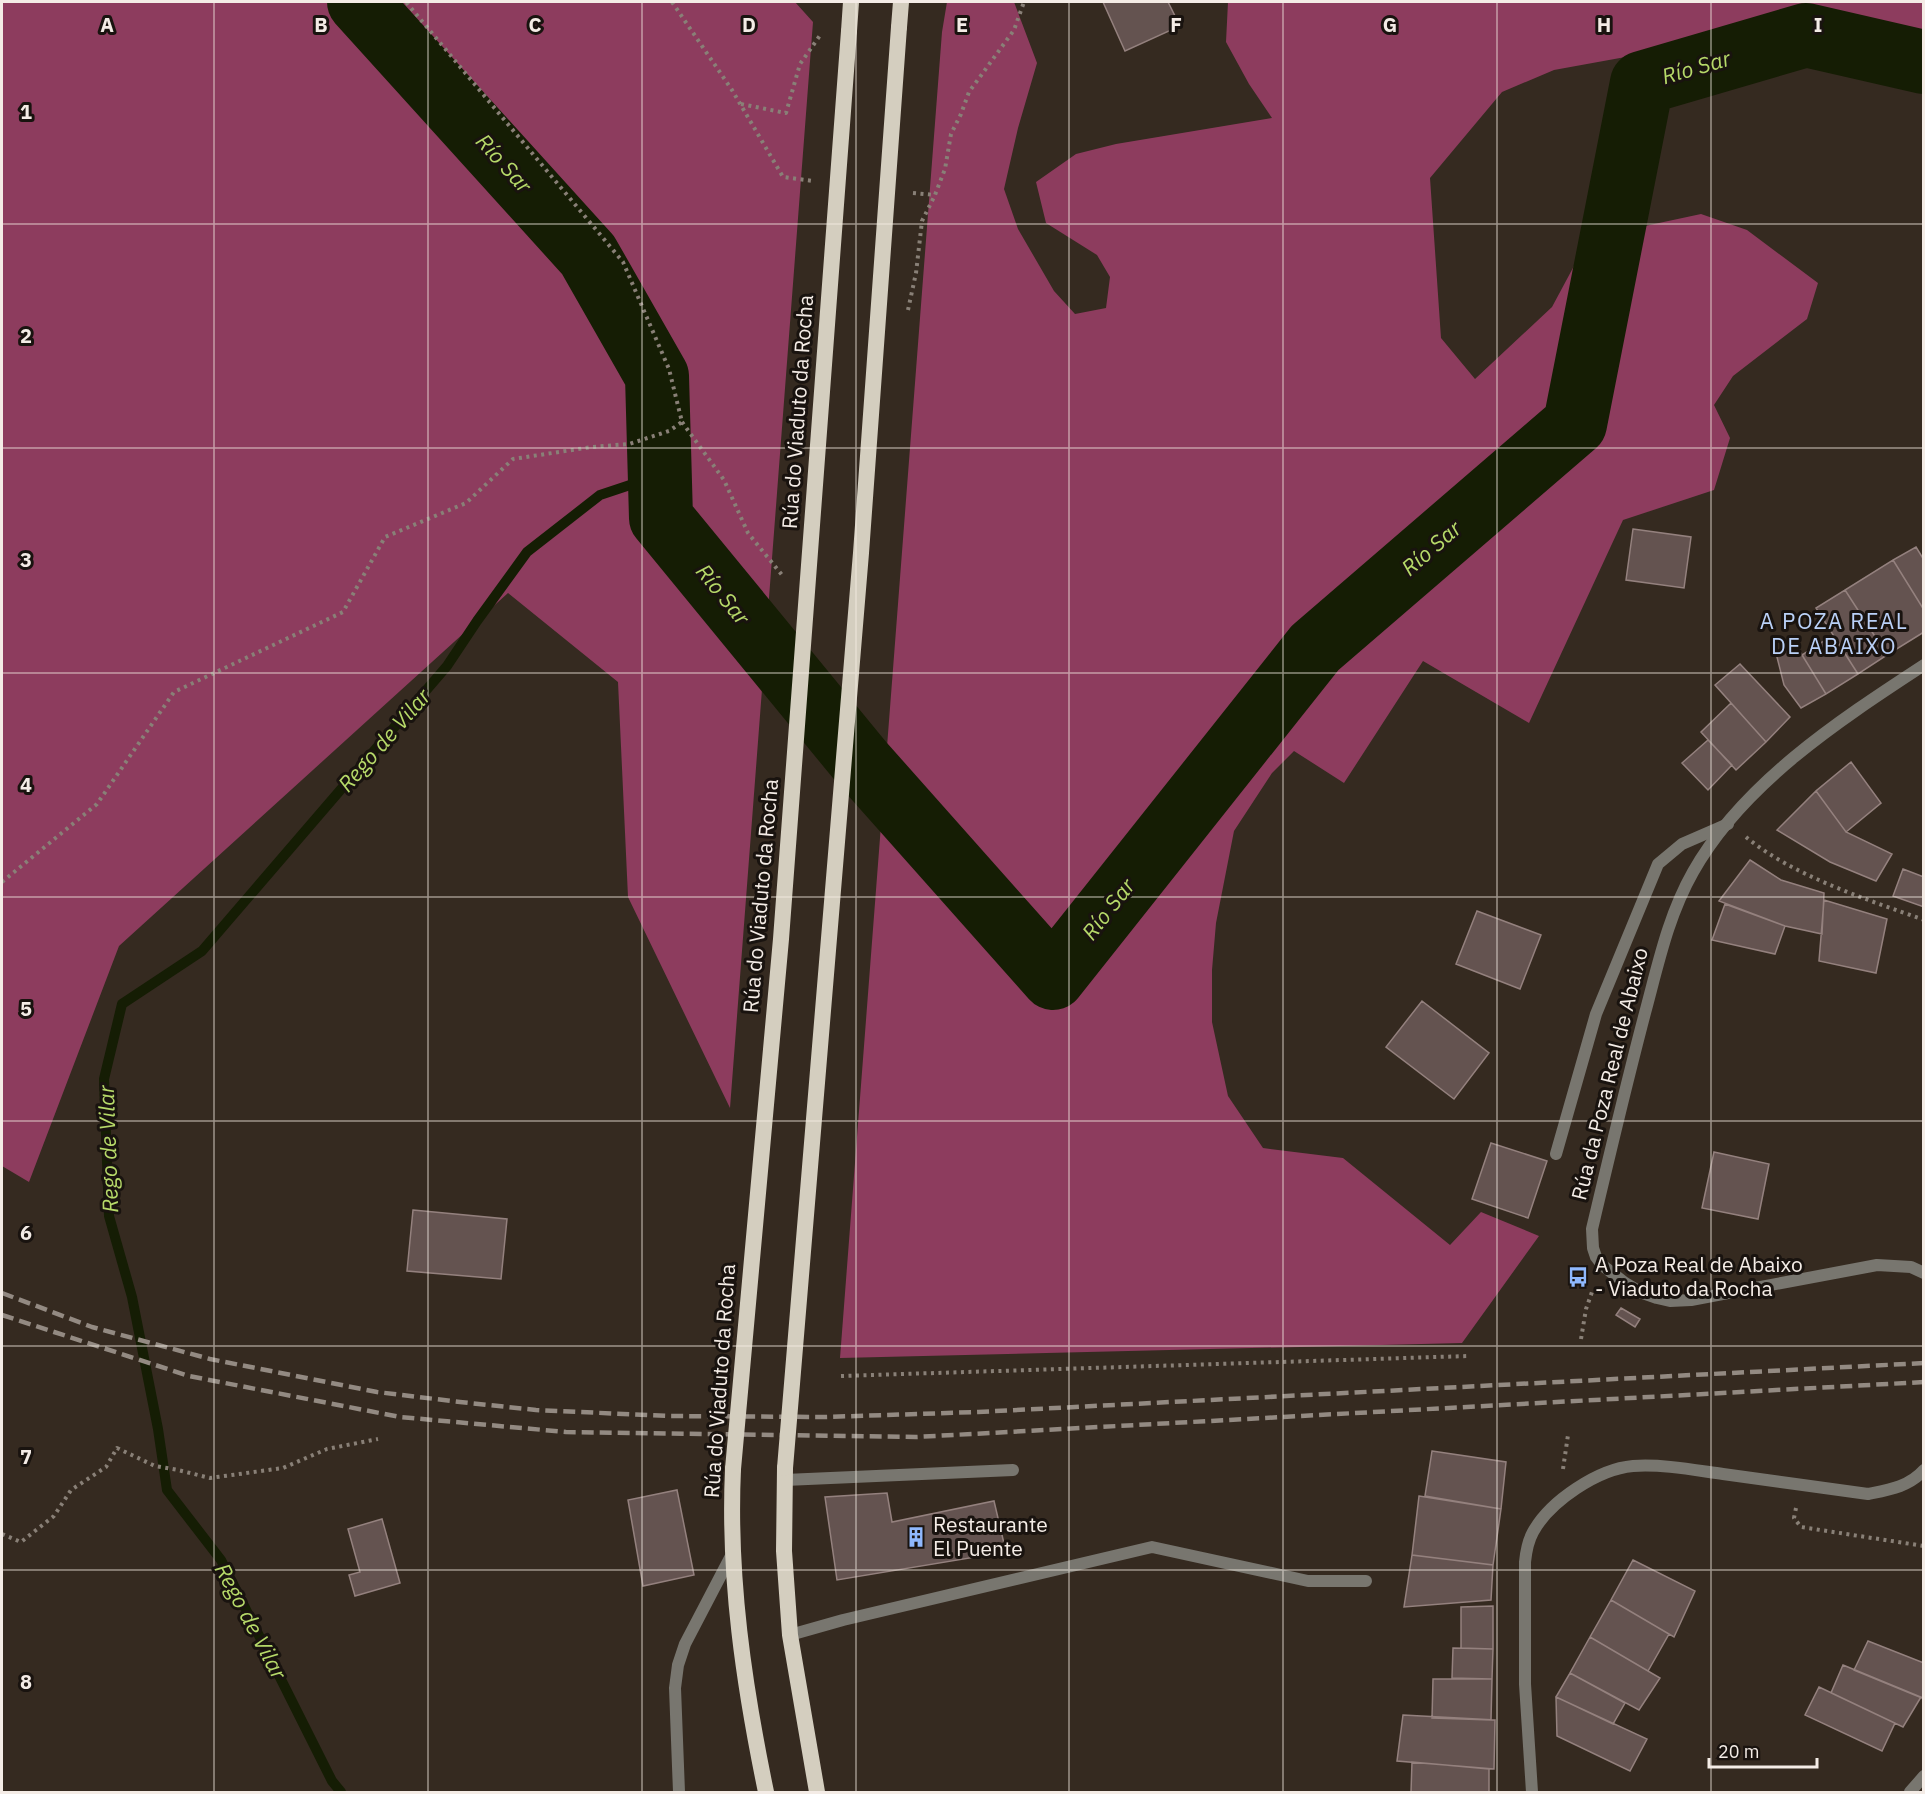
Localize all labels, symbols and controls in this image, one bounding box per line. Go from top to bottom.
text: A [100,11,114,38]
text: B [314,11,328,38]
text: C [528,11,542,38]
text: D [742,11,756,38]
text: E [956,11,968,38]
text: F [1170,11,1182,38]
text: G [1383,11,1397,38]
text: H [1597,11,1611,38]
text: I [1814,11,1822,38]
water label: Río Sar [1658,43,1735,90]
text: 1 [20,98,32,125]
water label: Río Sar [470,127,539,199]
street label: Rúa do Viaduto da Rocha [775,294,819,530]
text: 2 [20,322,32,349]
water label: Río Sar [1395,513,1467,582]
text: 3 [20,546,32,573]
water label: Río Sar [690,557,757,631]
district label: A POZA REAL DE ABAIXO [1760,606,1908,660]
water label: Rego de Vilar [331,681,437,797]
text: 4 [20,771,32,798]
street label: Rúa do Viaduto da Rocha [736,778,784,1014]
water label: Río Sar [1075,871,1141,945]
street label: Rúa da Poza Real de Abaixo [1564,945,1654,1203]
text: 5 [20,995,32,1022]
water label: Rego de Vilar [91,1084,124,1213]
text: 6 [20,1219,32,1246]
place label: A Poza Real de Abaixo - Viaduto da Rocha [1595,1250,1803,1302]
street label: Rúa do Viaduto da Rocha [697,1263,741,1499]
bus stop icon: A Poza Real de Abaixo - Viaduto da Rocha [1566,1265,1590,1289]
text: 7 [20,1443,32,1470]
place label: Restaurante El Puente [933,1510,1048,1562]
building icon: Restaurante El Puente [904,1525,928,1549]
water label: Rego de Vilar [209,1558,295,1685]
text: 8 [20,1668,32,1695]
scale bar [1709,1731,1817,1769]
text: 20 m [1718,1740,1760,1763]

